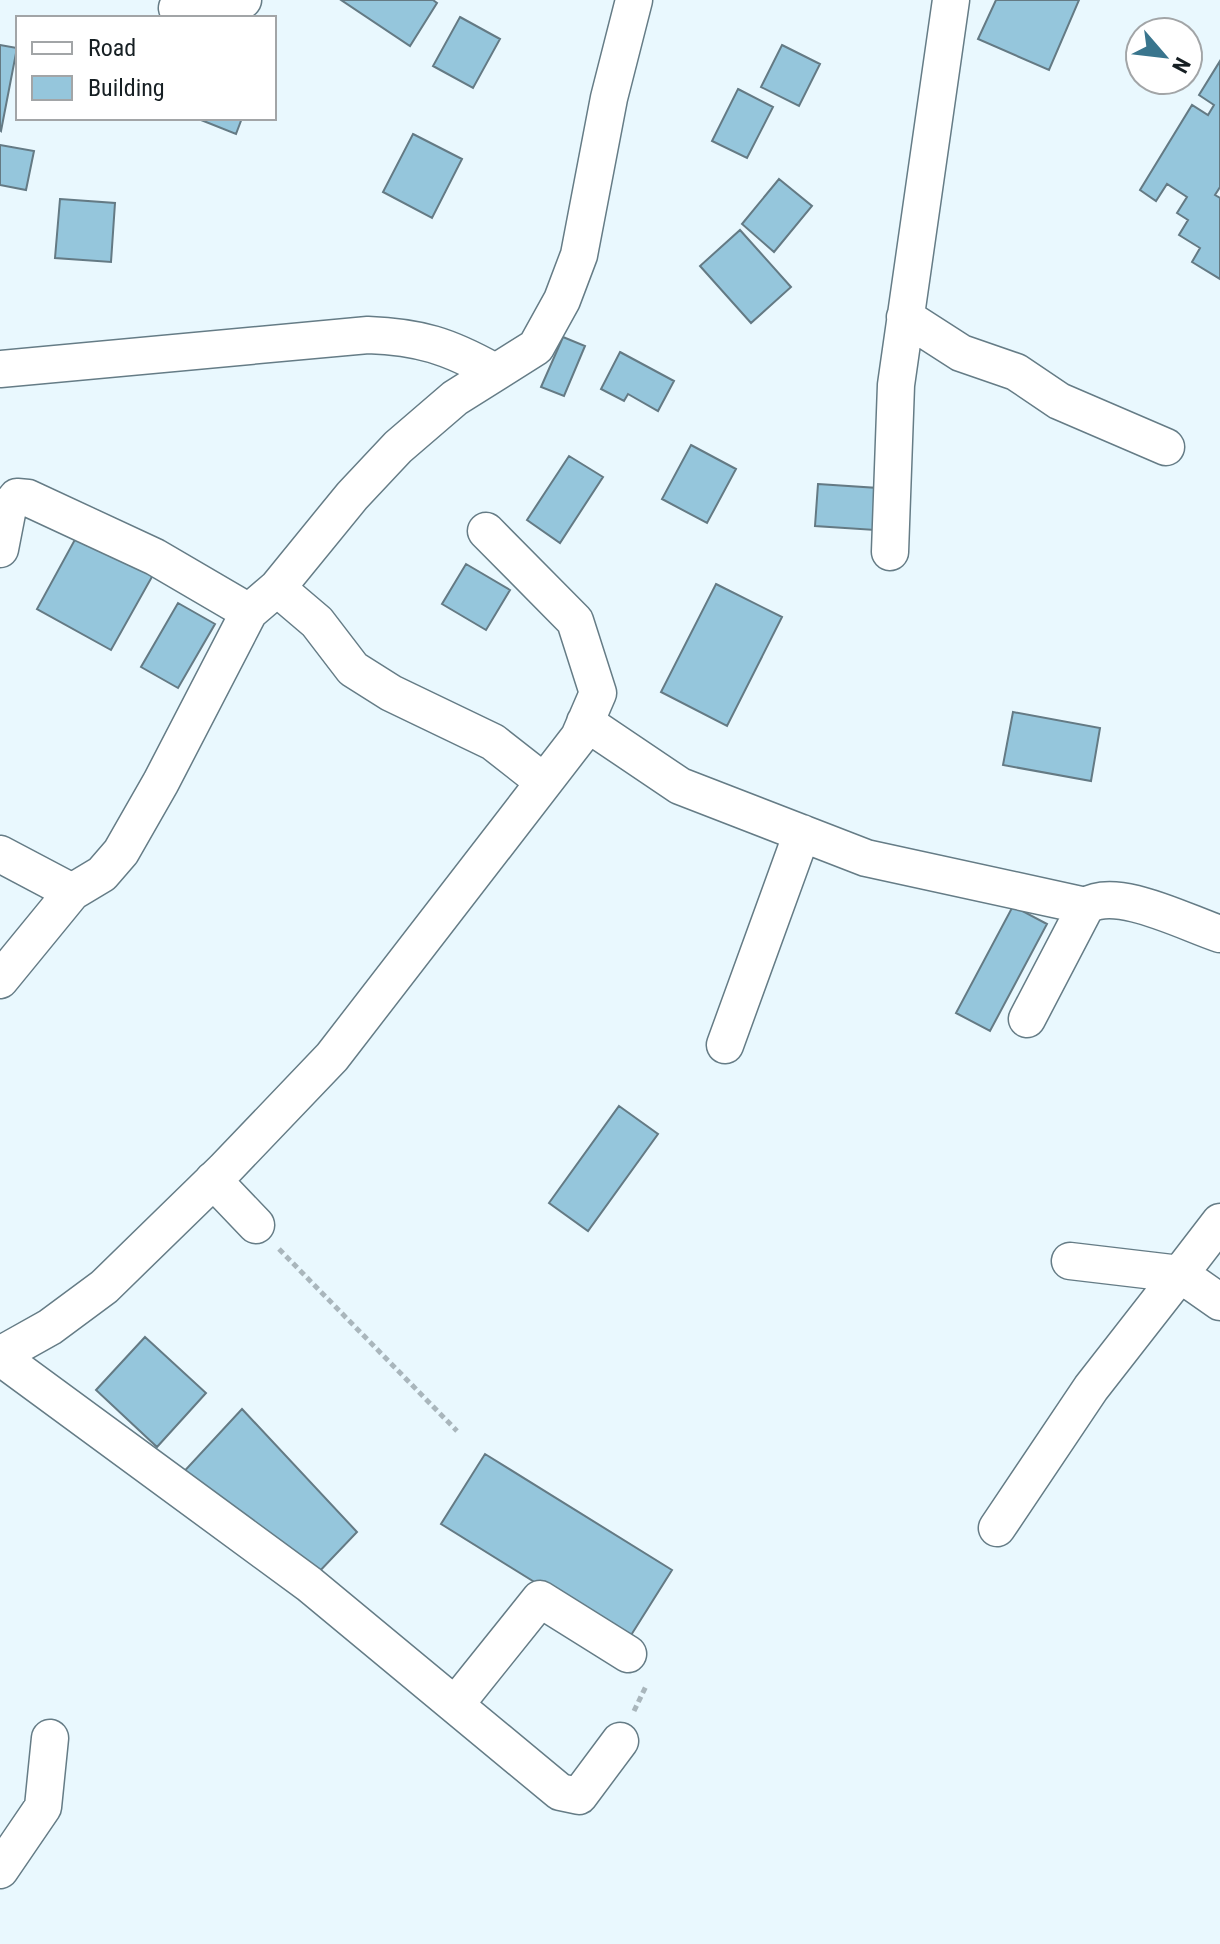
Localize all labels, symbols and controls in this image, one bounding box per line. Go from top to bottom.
legend [16,16,276,120]
north arrow [1124,16,1204,96]
text: Road [88,34,136,62]
text: N [1167,53,1195,77]
text: Building [88,74,165,102]

